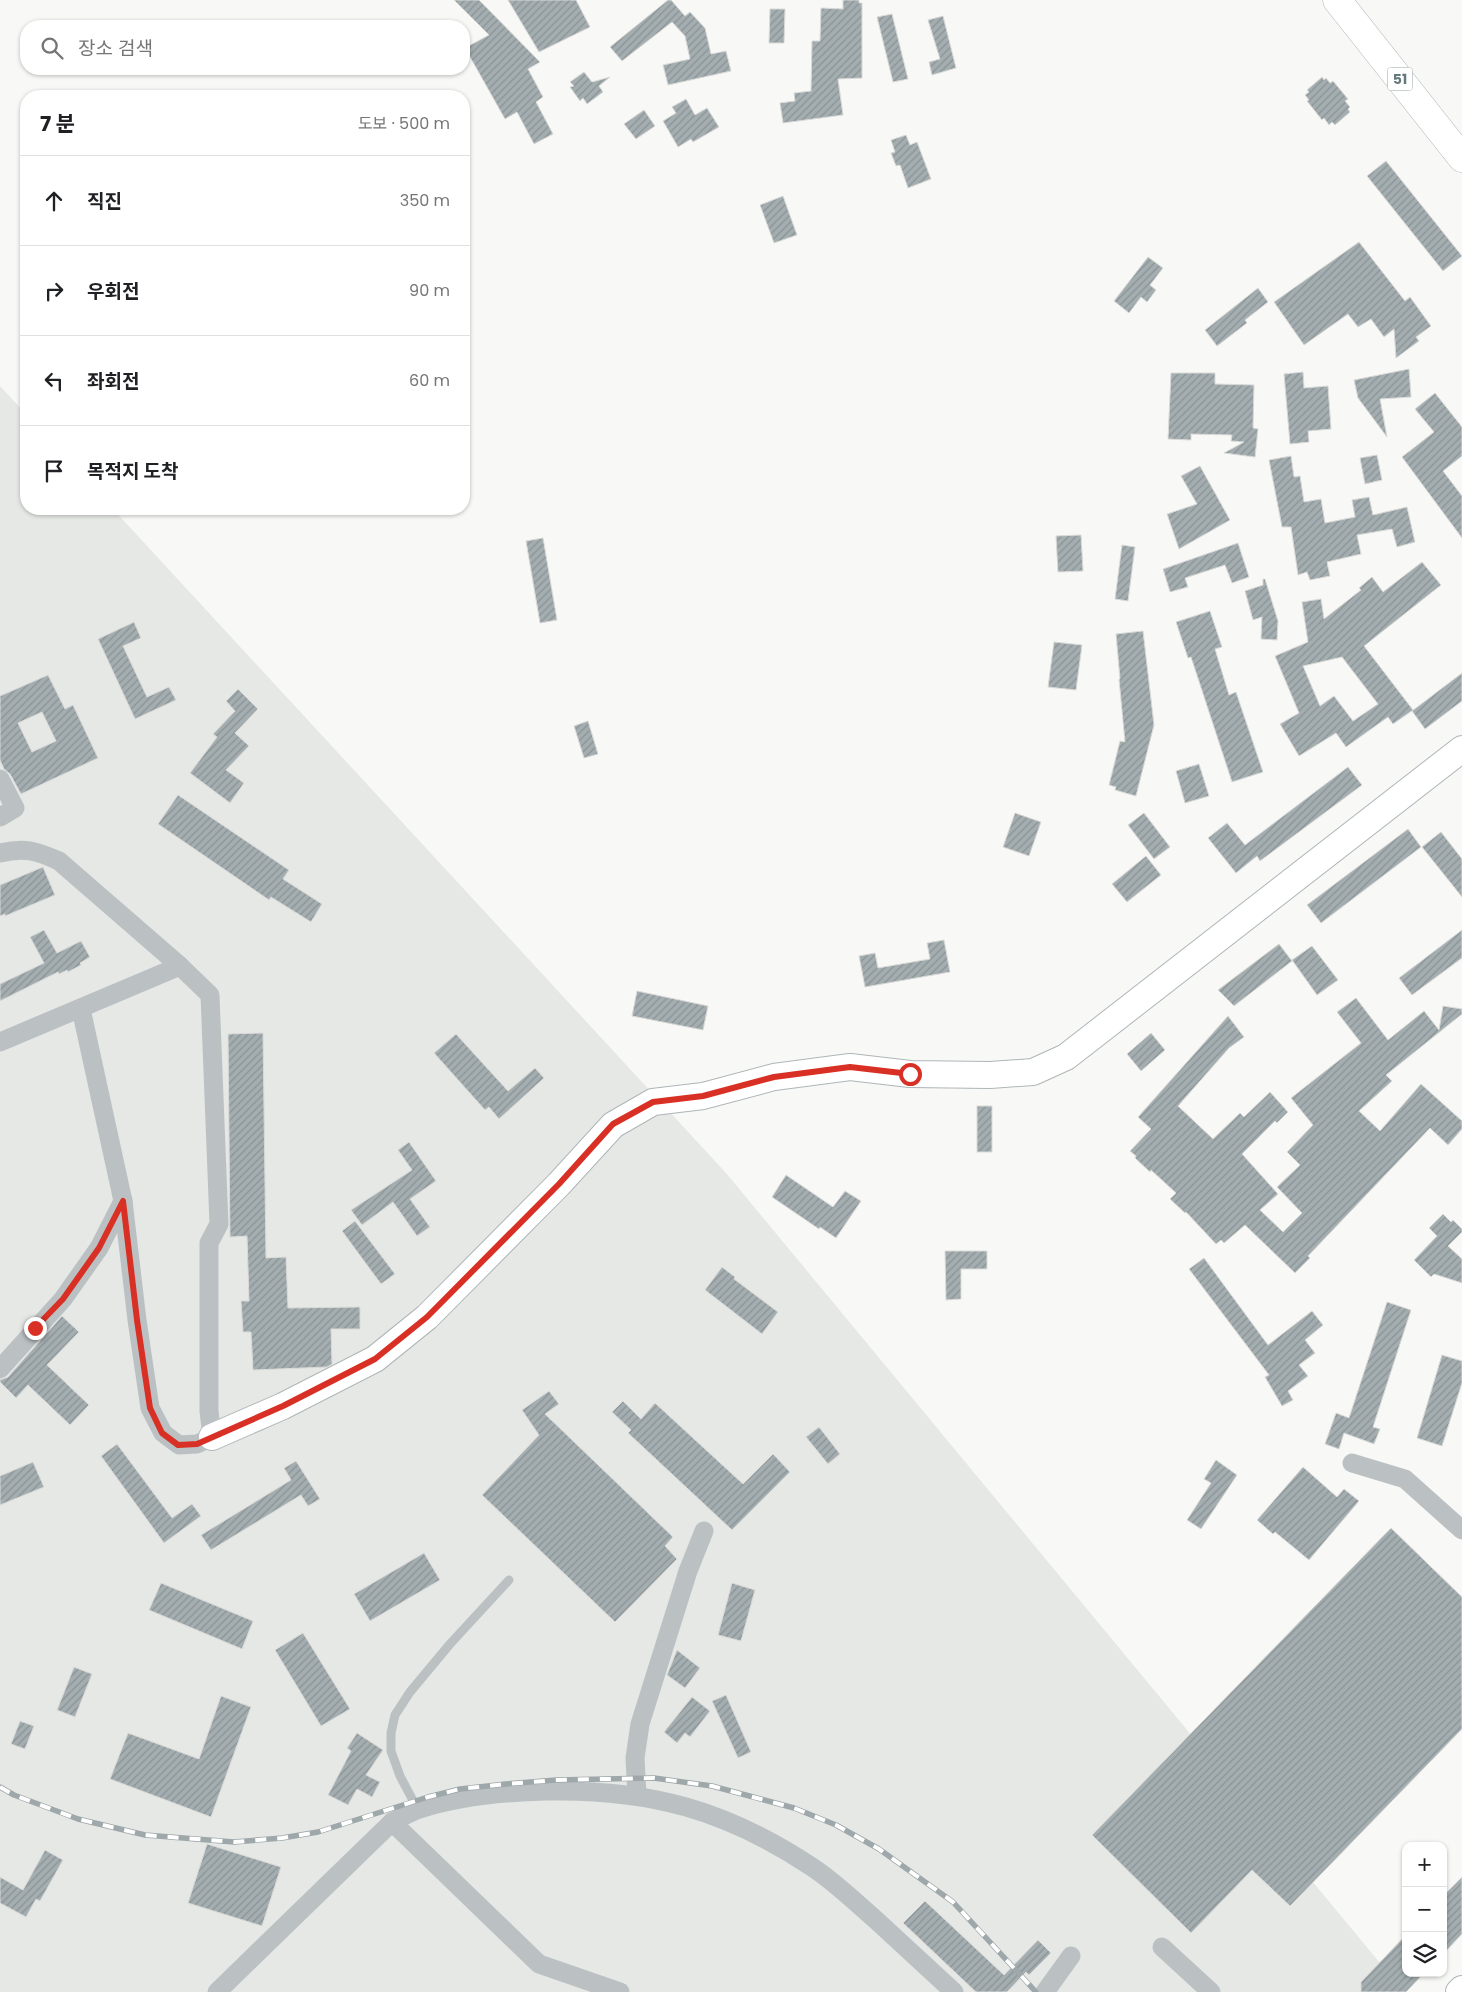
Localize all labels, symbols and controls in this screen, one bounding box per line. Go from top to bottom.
search box [20,20,470,75]
icon: search [38,34,66,62]
text: 장소 검색 [78,35,153,62]
road number: 51 [1388,68,1412,90]
text: 7 분 [40,109,75,138]
text: 도보 · 500 m [358,112,450,135]
icon: ahead [40,187,68,215]
text: 직진 [87,188,122,215]
text: 350 m [400,189,450,212]
icon: right [40,277,68,305]
text: 우회전 [87,278,139,305]
text: 90 m [409,279,450,302]
icon: left [40,367,68,395]
text: 좌회전 [87,368,139,395]
text: 60 m [409,369,450,392]
icon: arrive [40,457,68,485]
text: 목적지 도착 [87,458,178,485]
route start [899,1063,922,1086]
route end [24,1317,47,1340]
map controls [1402,1842,1447,1977]
button: + [1402,1842,1447,1887]
button: − [1402,1887,1447,1932]
button: layers [1402,1932,1447,1977]

